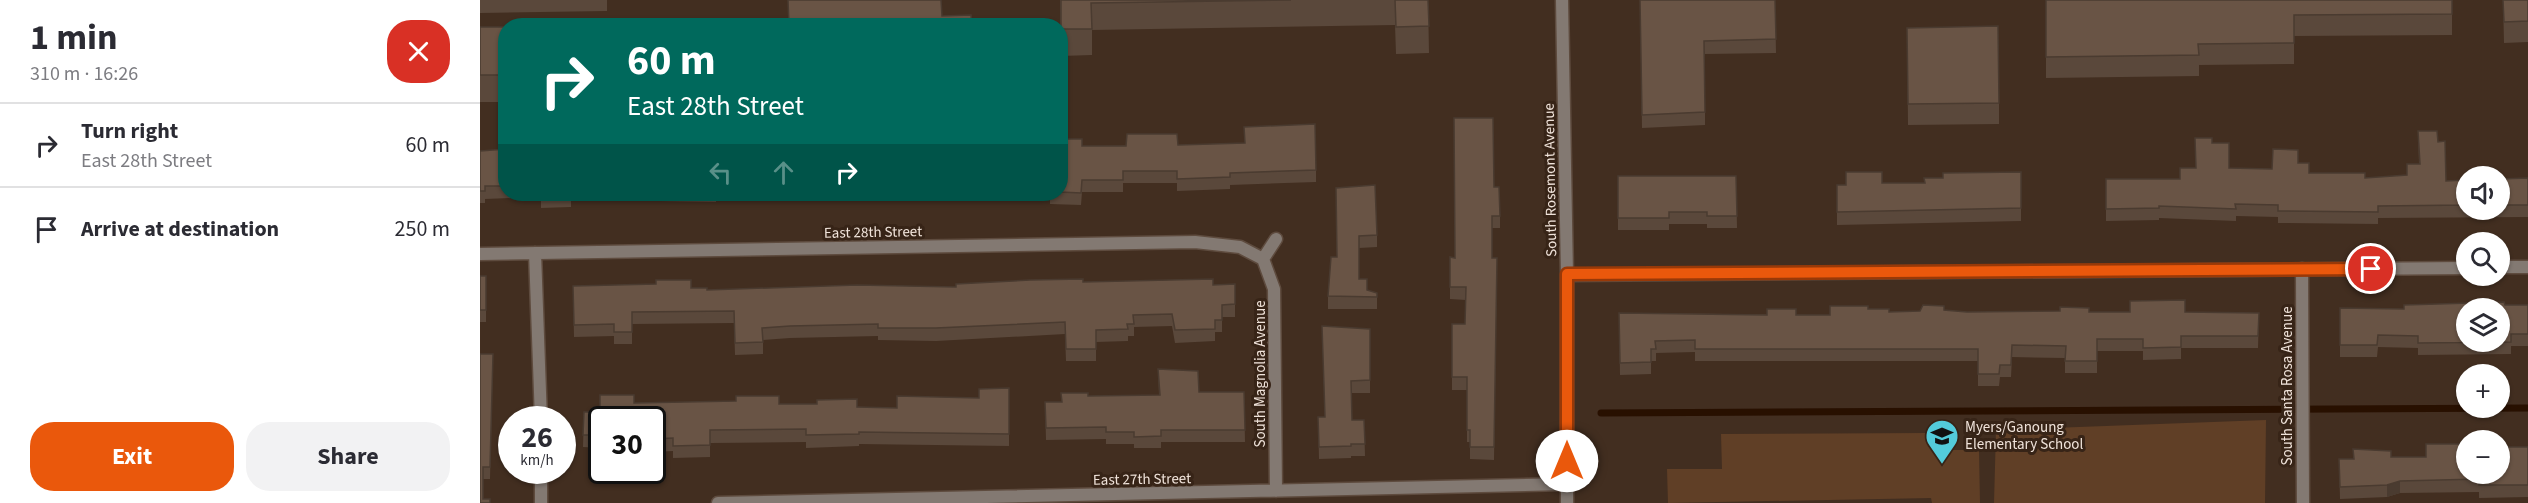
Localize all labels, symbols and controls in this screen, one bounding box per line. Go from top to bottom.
text: 1 min [30,12,118,63]
button: close [387,20,450,83]
text: 60 m [627,31,716,91]
icon: right [528,42,606,120]
text: 310 m · 16:26 [30,60,138,88]
text: East 28th Street [627,87,804,126]
street label: South Rosemont Avenue [1539,103,1562,257]
text: Turn right [81,115,178,147]
icon: right [30,129,63,162]
text: 60 m [405,129,450,161]
text: East 28th Street [81,147,212,175]
icon: left [704,156,737,189]
icon: ahead [767,156,800,189]
icon: right [830,156,863,189]
map controls [2456,166,2510,484]
button: sound [2456,166,2510,220]
icon: arrive [30,213,63,246]
text: Arrive at destination [81,213,279,245]
text: 250 m [395,213,450,245]
street label: East 28th Street [824,221,922,244]
button: search [2456,232,2510,286]
pin [2345,243,2396,294]
icon: arrive [2354,252,2387,285]
button: layers [2456,298,2510,352]
street label: South Magnolia Avenue [1250,300,1271,448]
street label: South Santa Rosa Avenue [2277,306,2298,466]
button: + [2456,364,2510,418]
speed limit sign: 30 [588,406,666,484]
text: 26 [521,416,553,459]
place label: Myers/Ganoung Elementary School [1965,417,2083,455]
school or university icon: Myers/Ganoung Elementary School [1924,418,1960,465]
button: Exit [30,422,234,491]
button: Share [246,422,450,491]
position arrow [1535,429,1599,493]
button: − [2456,430,2510,484]
text: km/h [520,450,554,471]
street label: East 27th Street [1093,468,1191,491]

